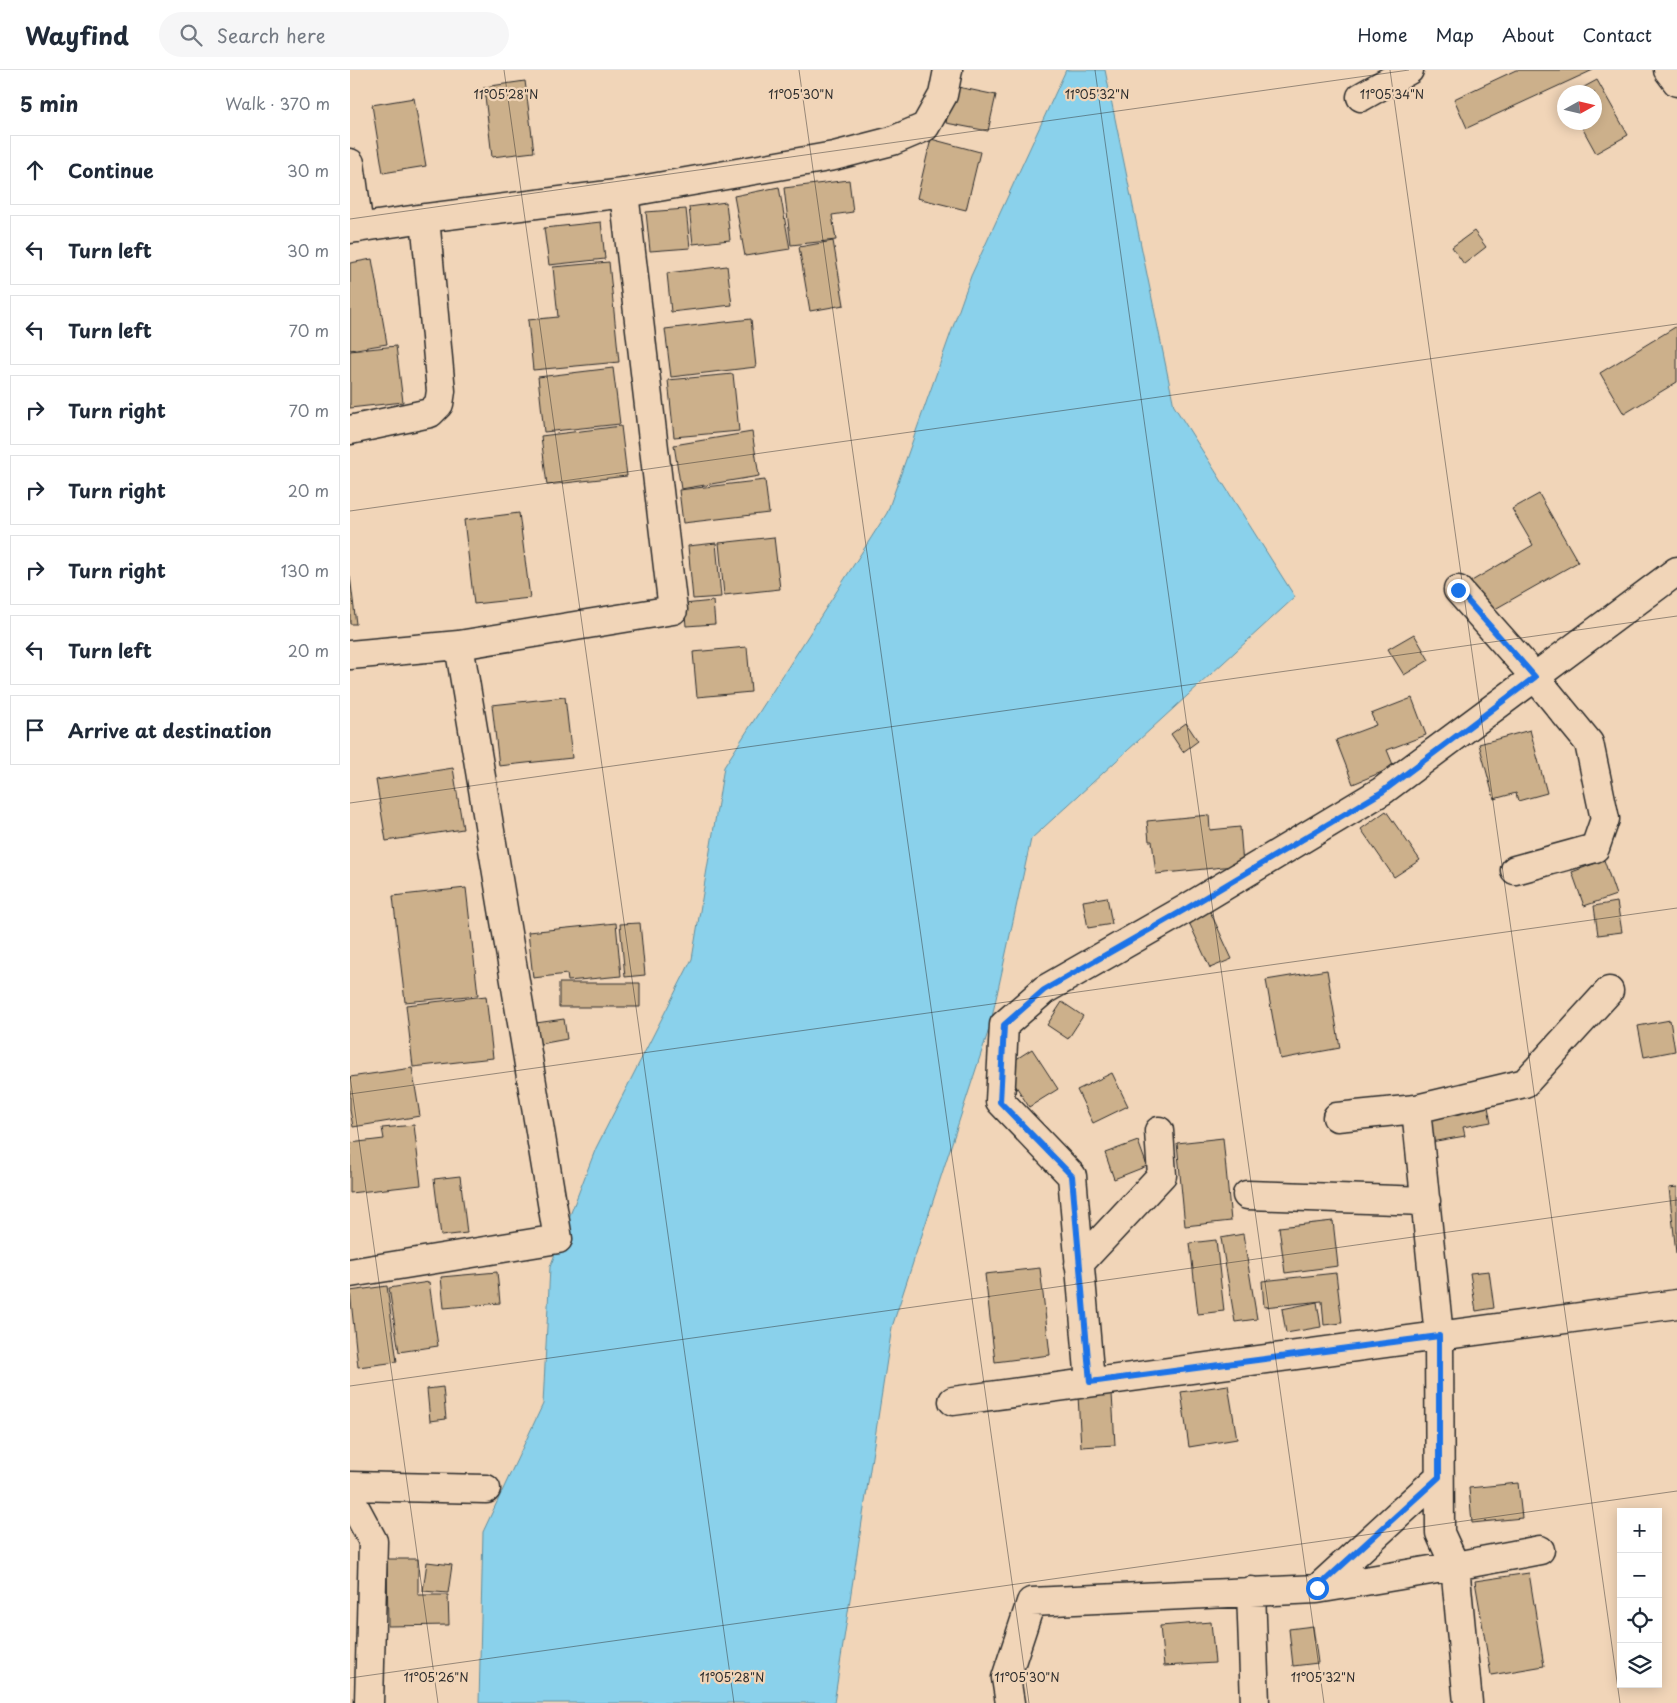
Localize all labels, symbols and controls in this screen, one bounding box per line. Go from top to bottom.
search box [159,12,509,57]
text: Wayfind [25,17,129,53]
icon: search [177,21,205,49]
text: Search here [217,21,325,49]
text: Home [1357,21,1407,48]
text: Map [1435,21,1474,48]
text: About [1502,21,1554,48]
text: Contact [1582,21,1652,48]
text: 11°05'28"N [474,85,538,103]
text: 11°05'30"N [768,85,834,103]
text: 11°05'32"N [1065,85,1129,103]
text: 11°05'34"N [1360,85,1424,103]
north arrow [1557,85,1602,130]
text: 5 min [20,87,78,119]
text: Walk · 370 m [225,91,330,115]
icon: ahead [21,156,49,184]
text: Continue [68,156,154,184]
text: 30 m [287,158,329,182]
icon: left [21,236,49,264]
text: Turn left [68,236,152,264]
text: 30 m [287,238,329,262]
icon: left [21,316,49,344]
text: Turn left [68,316,152,344]
text: 70 m [289,318,329,342]
icon: right [21,396,49,424]
text: Turn right [68,396,166,424]
text: 70 m [289,398,329,422]
icon: right [21,476,49,504]
text: Turn right [68,476,166,504]
text: 20 m [288,478,329,502]
icon: right [21,556,49,584]
text: Turn right [68,556,166,584]
text: 130 m [281,558,329,582]
route end [1447,579,1470,602]
icon: left [21,636,49,664]
text: Turn left [68,636,152,664]
text: 20 m [288,638,329,662]
icon: arrive [21,716,49,744]
text: Arrive at destination [68,716,272,744]
map controls [1617,1508,1662,1688]
button: + [1617,1508,1662,1553]
button: − [1617,1553,1662,1598]
route start [1306,1577,1329,1600]
button: locate [1617,1598,1662,1643]
button: layers [1617,1643,1662,1688]
text: 11°05'26"N [403,1668,469,1686]
text: 11°05'28"N [700,1668,764,1686]
text: 11°05'30"N [994,1668,1060,1686]
text: 11°05'32"N [1291,1668,1355,1686]

